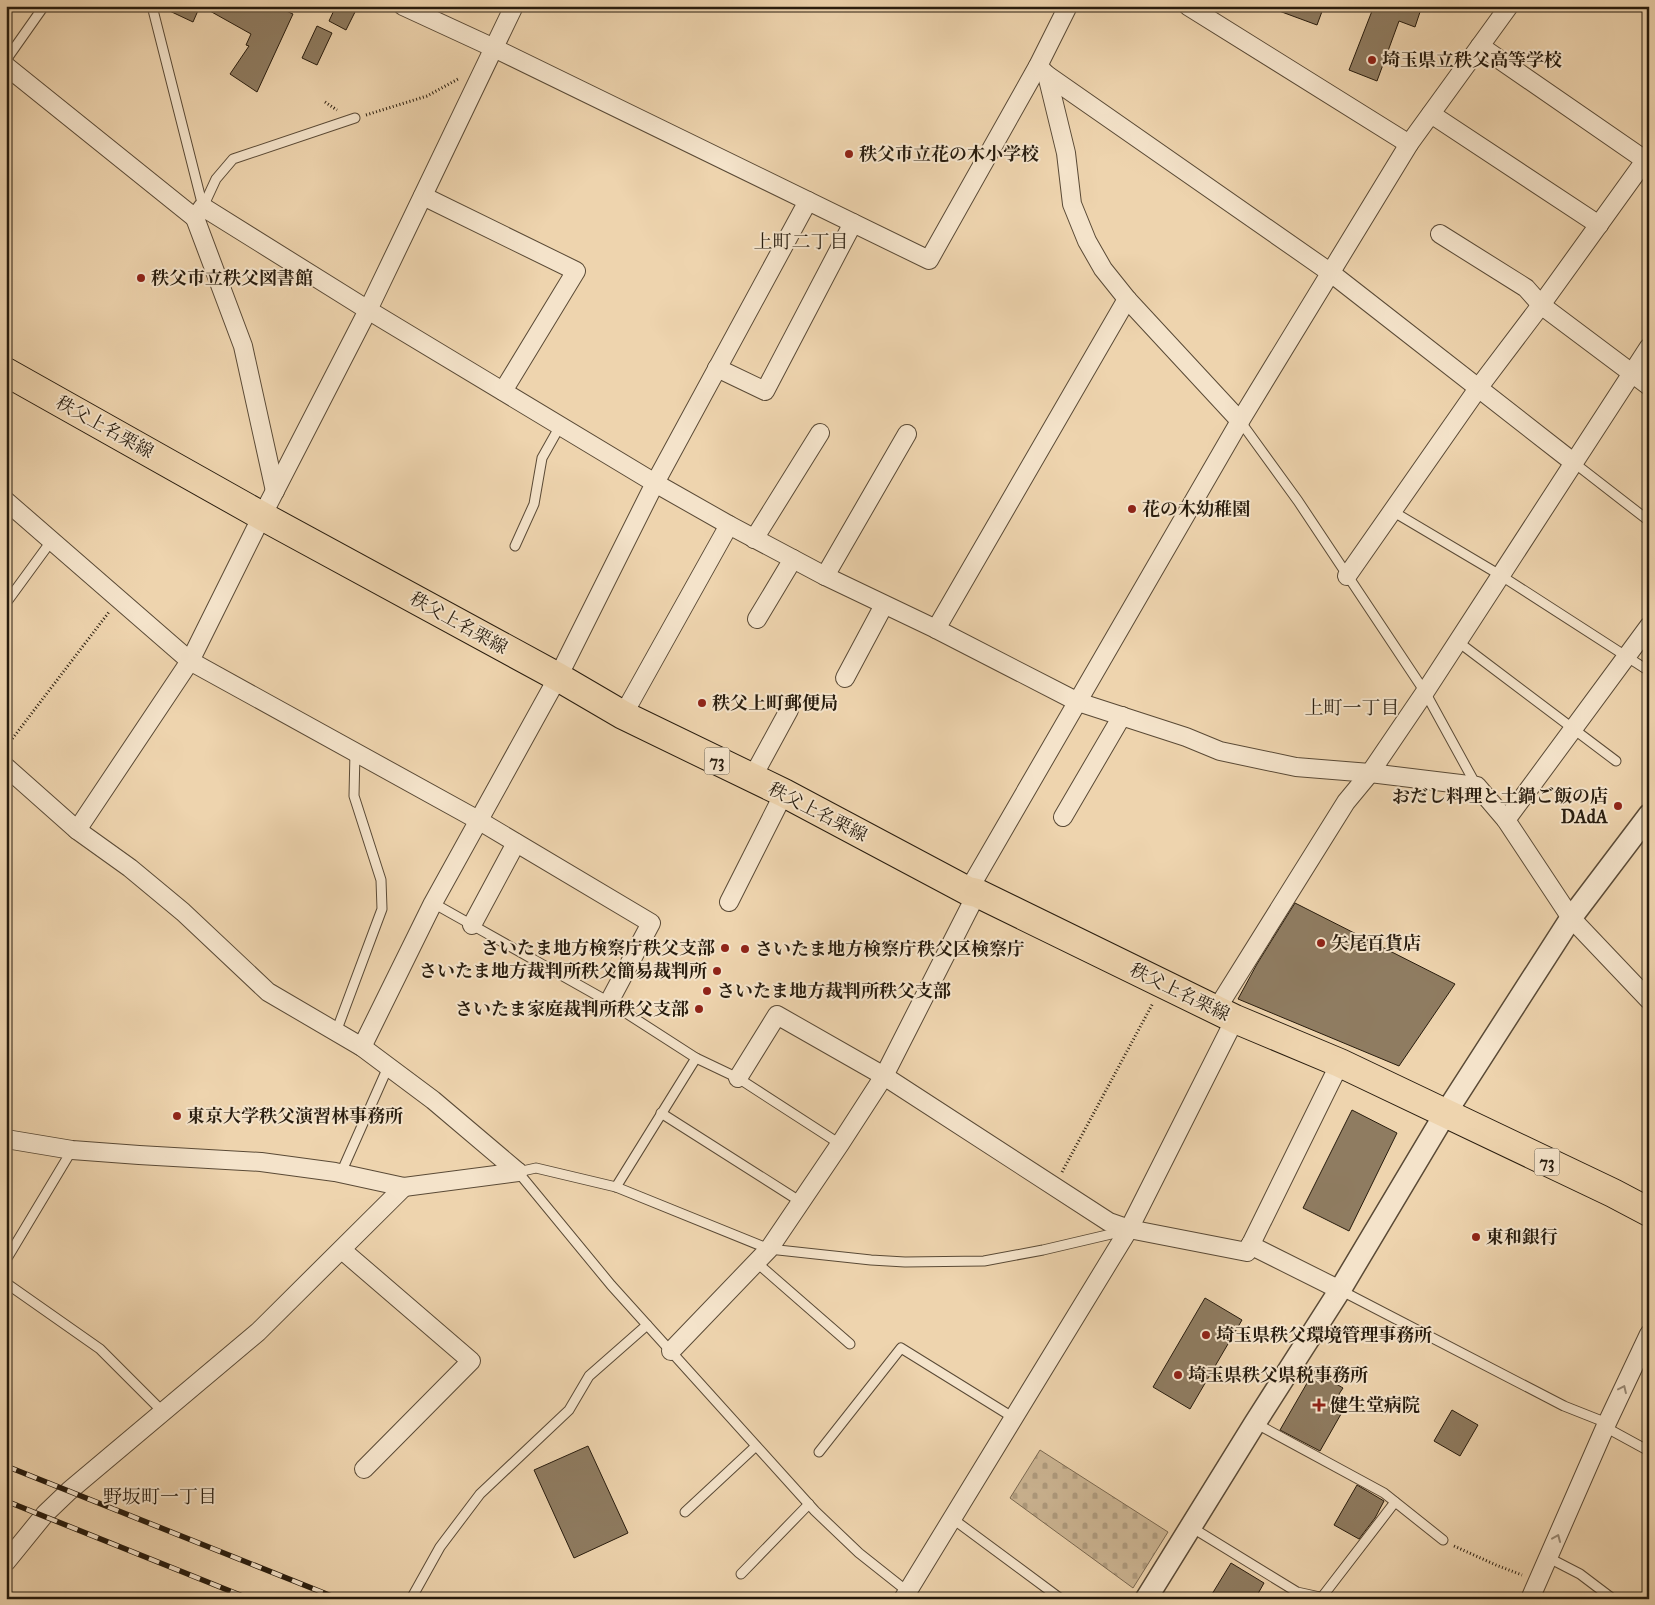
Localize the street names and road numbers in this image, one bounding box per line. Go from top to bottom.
street label: 秩父上名栗線 [52,391,158,463]
street label: 秩父上名栗線 [406,587,512,659]
road number: 73 [704,748,730,774]
street label: 秩父上名栗線 [765,778,871,846]
street label: 秩父上名栗線 [1127,958,1233,1026]
road number: 73 [1534,1148,1560,1176]

